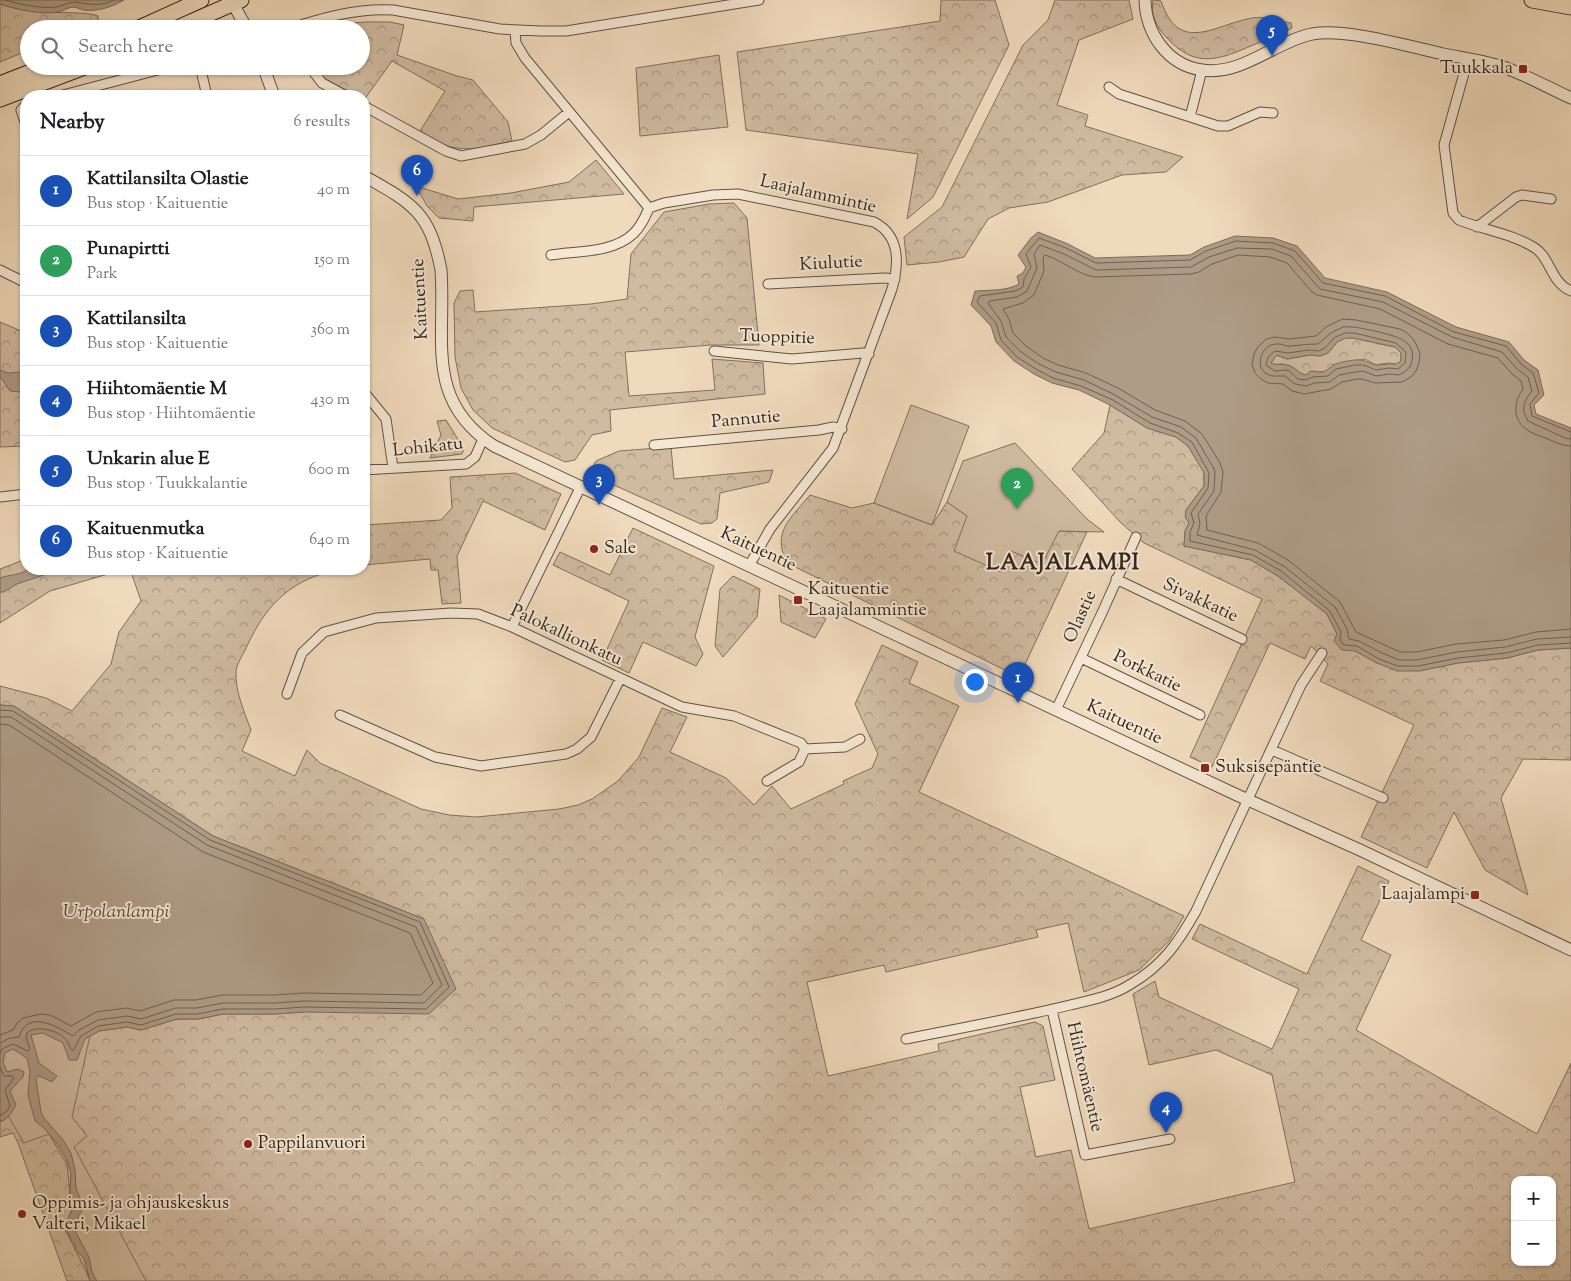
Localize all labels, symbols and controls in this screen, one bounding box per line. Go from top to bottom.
pin: 5 [1256,15,1288,56]
search box [20,20,370,75]
icon: search [38,34,66,62]
text: Search here [78,34,173,61]
place label: Tuukkala [1440,56,1513,82]
marker: Tuukkala [1517,63,1529,75]
text: Nearby [40,108,105,138]
text: 6 results [294,111,350,134]
pin: 6 [401,155,433,196]
text: Kattilansilta Olastie [87,166,249,193]
street label: Laajalammintie [757,169,879,221]
text: 1 [53,179,59,202]
text: 40 m [317,179,350,202]
text: Bus stop · Kaituentie [87,193,228,216]
text: Punapirtti [87,236,170,263]
text: 2 [52,249,60,272]
text: 150 m [314,249,350,272]
street label: Kiulutie [799,249,863,279]
street label: Kaituentie [406,258,436,340]
text: Park [87,263,118,286]
text: Kattilansilta [87,306,186,333]
text: 3 [53,319,59,342]
text: 360 m [311,319,350,342]
street label: Tuoppitie [739,324,815,352]
text: Bus stop · Kaituentie [87,333,228,356]
text: Hiihtomäentie M [87,376,227,403]
text: 4 [52,389,60,412]
text: 430 m [311,389,350,412]
text: Bus stop · Hiihtomäentie [87,403,256,426]
street label: Pannutie [710,404,782,436]
street label: Lohikatu [391,431,465,465]
text: Unkarin alue E [87,446,210,473]
text: 5 [53,459,59,482]
text: 600 m [308,459,350,482]
pin: 3 [583,464,615,505]
pin: 2 [1001,468,1033,509]
text: Bus stop · Tuukkalantie [87,473,248,496]
text: Kaituenmutka [87,516,204,543]
street label: Kaituentie [716,521,800,579]
text: 6 [52,529,60,552]
text: 640 m [309,529,350,552]
place label: Sale [604,536,636,562]
text: Bus stop · Kaituentie [87,543,228,566]
marker: Sale [588,543,600,555]
district label: LAAJALAMPI [986,548,1140,580]
street label: Sivakkatie [1158,572,1242,630]
place label: Kaituentie Laajalammintie [808,577,927,624]
street label: Olastie [1058,586,1104,648]
marker: Kaituentie Laajalammintie [792,594,804,606]
street label: Palokallionkatu [506,599,626,673]
street label: Porkkatie [1108,644,1186,700]
pin: 1 [1002,662,1034,703]
your location [962,669,988,695]
street label: Kaituentie [1082,694,1166,752]
place label: Suksisepäntie [1215,755,1322,781]
marker: Suksisepäntie [1199,762,1211,774]
place label: Laajalampi [1381,882,1465,908]
marker: Laajalampi [1469,889,1481,901]
water label: Urpolanlampi [63,899,169,926]
street label: Hiihtomäentie [1059,1019,1109,1135]
pin: 4 [1150,1092,1182,1133]
place label: Pappilanvuori [258,1131,366,1157]
marker: Pappilanvuori [242,1138,254,1150]
map controls [1511,1176,1556,1266]
button: + [1511,1176,1556,1221]
place label: Oppimis- ja ohjauskeskus Valteri, Mikael [32,1191,229,1238]
marker: Oppimis- ja ohjauskeskus Valteri, Mikael [16,1208,28,1220]
button: − [1511,1221,1556,1266]

